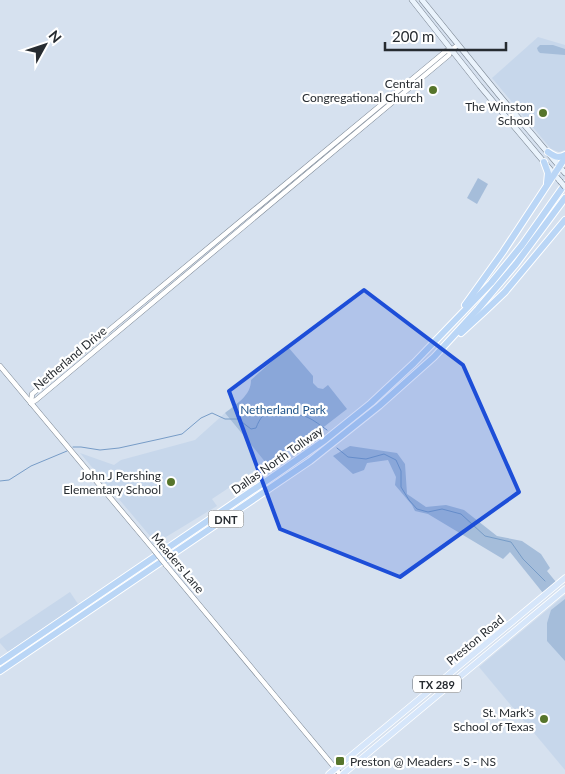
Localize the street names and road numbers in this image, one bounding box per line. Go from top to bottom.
street label: Netherland Drive [30,323,110,393]
street label: Dallas North Tollway [228,422,326,497]
road number: DNT [208,510,244,528]
street label: Meaders Lane [148,530,208,596]
street label: Preston Road [443,612,507,668]
road number: TX 289 [413,676,461,692]

